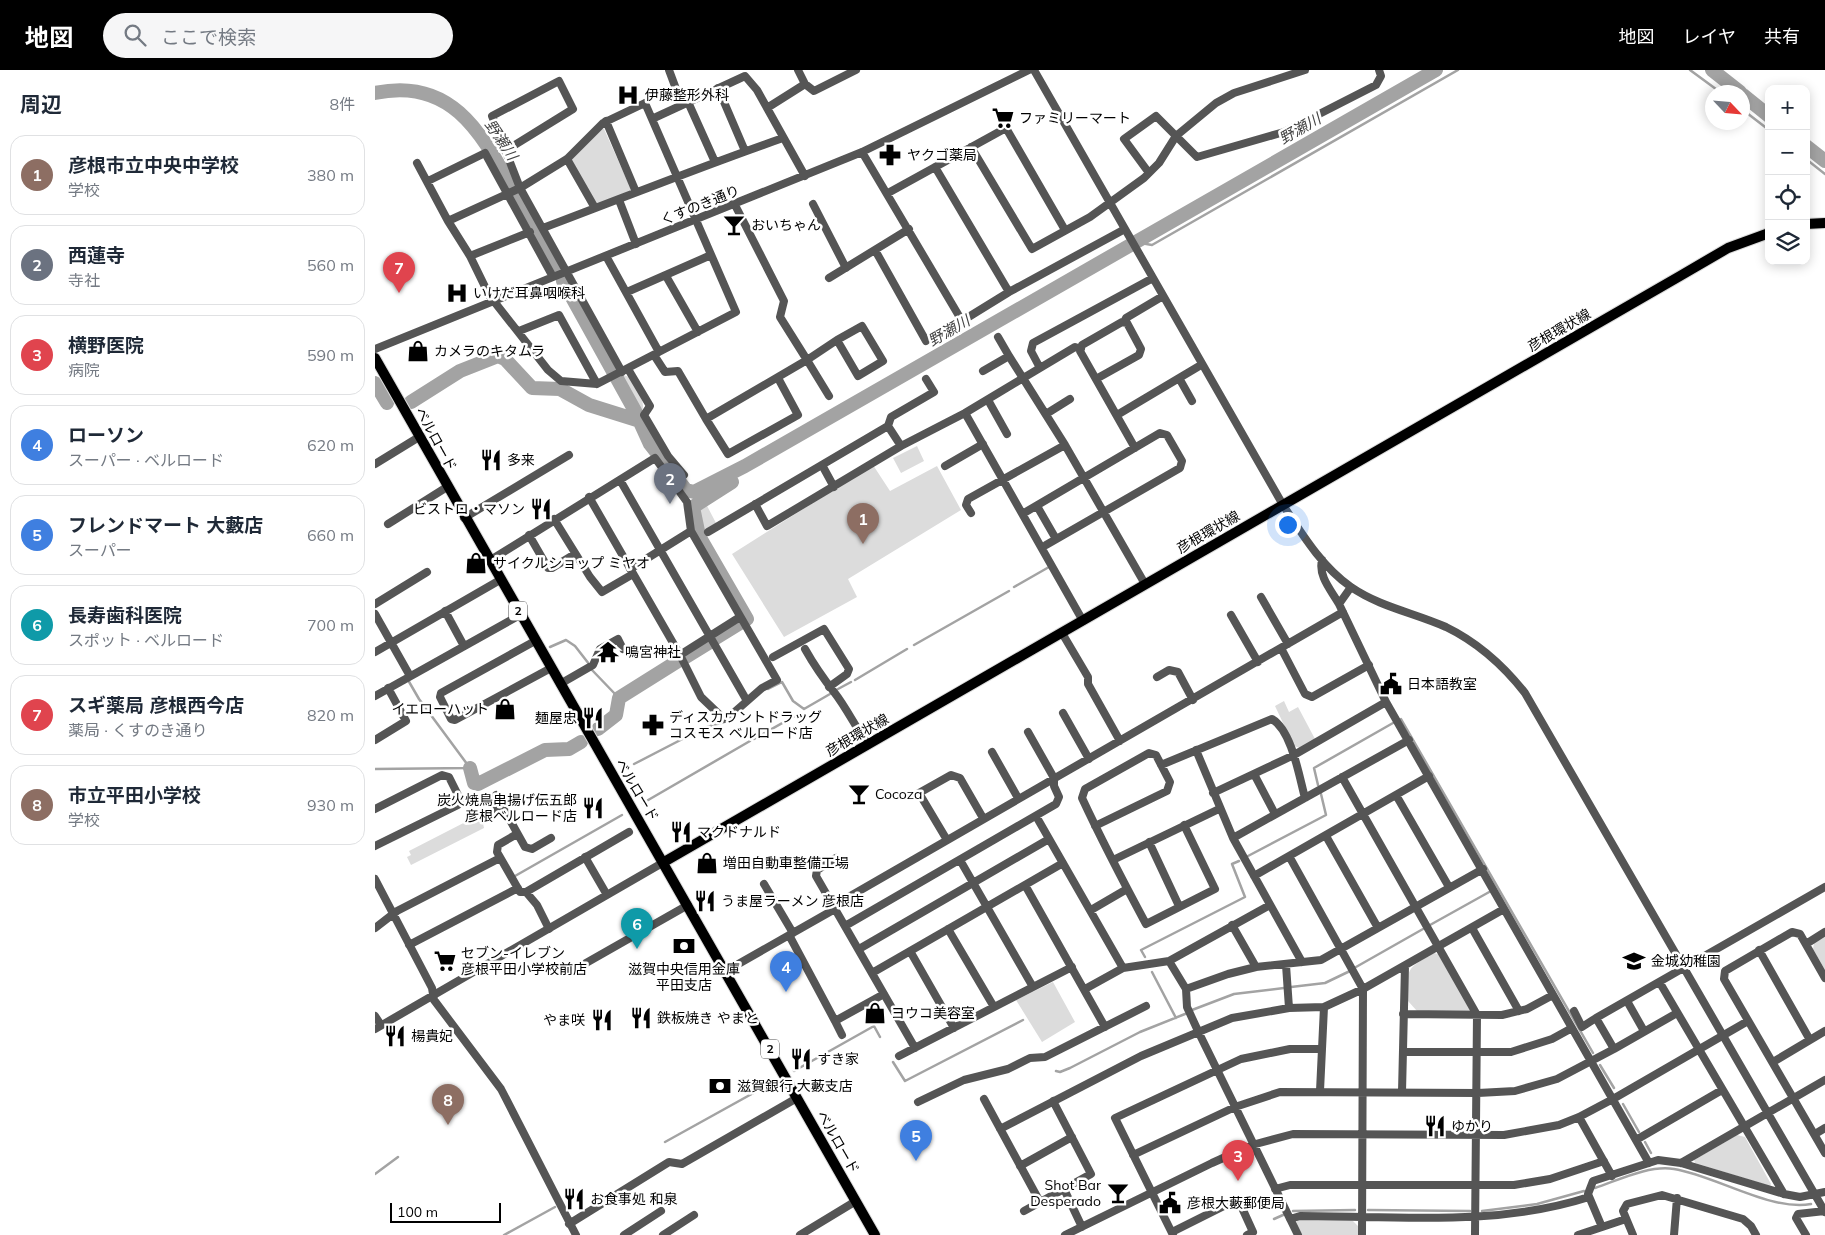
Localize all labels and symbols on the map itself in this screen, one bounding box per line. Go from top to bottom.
hospital icon: 伊藤整形外科 [615,82,641,108]
north arrow [1705,85,1750,130]
place label: 伊藤整形外科 [645,86,729,104]
supermarket icon: ファミリーマート [990,105,1016,131]
water label: 野瀬川 [1276,108,1326,148]
place label: ファミリーマート [1019,109,1131,127]
water label: 野瀬川 [481,116,523,165]
pharmacy icon: ヤクゴ薬局 [877,142,903,168]
place label: ヤクゴ薬局 [907,146,977,164]
street label: くすのき通り [658,181,742,229]
bar icon: おいちゃん [721,212,747,238]
place label: おいちゃん [751,216,821,234]
pin: 7 [383,252,415,293]
hospital icon: いけだ耳鼻咽喉科 [444,280,470,306]
place label: いけだ耳鼻咽喉科 [473,284,585,302]
street label: 彦根環状線 [1524,305,1594,355]
water label: 野瀬川 [925,310,975,350]
shop icon: カメラのキタムラ [405,338,431,364]
place label: カメラのキタムラ [434,342,545,360]
street label: ベルロード [411,404,461,474]
restaurant icon: 多来 [478,447,504,473]
place label: 多来 [507,451,535,469]
pin: 2 [654,463,686,504]
restaurant icon: ビストロ・マソン [528,496,554,522]
place label: ビストロ・マソン [413,500,525,518]
pin: 1 [847,503,879,544]
street label: 彦根環状線 [1173,507,1243,557]
your location [1275,512,1301,538]
shop icon: サイクルショップ ミヤオ [463,550,489,576]
place label: サイクルショップ ミヤオ [493,554,650,572]
road number: 2 [509,602,527,620]
temple icon: 鳴宮神社 [595,639,621,665]
place label: 鳴宮神社 [625,643,681,661]
public building icon: 日本語教室 [1378,671,1404,697]
place label: 日本語教室 [1407,675,1477,693]
shop icon: イエローハット [492,696,518,722]
place label: イエローハット [391,700,489,718]
restaurant icon: 麺屋忠 [580,705,606,731]
place label: ディスカウントドラッグ コスモス ベルロード店 [669,708,822,742]
place label: 麺屋忠 [535,709,577,727]
street label: 彦根環状線 [822,710,892,760]
pharmacy icon: ディスカウントドラッグ コスモス ベルロード店 [640,712,666,738]
street label: ベルロード [611,755,663,825]
bar icon: Cocoza [846,781,872,807]
place label: Cocoza [875,785,922,803]
place label: 炭火焼鳥串揚げ伝五郎 彦根ベルロード店 [437,791,577,825]
restaurant icon: 炭火焼鳥串揚げ伝五郎 彦根ベルロード店 [580,795,606,821]
restaurant icon: マクドナルド [668,819,694,845]
place label: マクドナルド [697,823,781,841]
shop icon: 増田自動車整備工場 [694,850,720,876]
place label: 増田自動車整備工場 [723,854,849,872]
restaurant icon: うま屋ラーメン 彦根店 [692,888,718,914]
place label: うま屋ラーメン 彦根店 [721,892,864,910]
pin: 6 [621,908,653,949]
bank icon: 滋賀中央信用金庫 平田支店 [671,933,697,959]
place label: セブン-イレブン 彦根平田小学校前店 [461,944,587,978]
supermarket icon: セブン-イレブン 彦根平田小学校前店 [432,948,458,974]
school or university icon: 金城幼稚園 [1621,948,1647,974]
pin: 4 [770,951,802,992]
place label: 金城幼稚園 [1651,952,1721,970]
place label: 滋賀中央信用金庫 平田支店 [628,960,740,994]
shop icon: ヨウコ美容室 [862,1000,888,1026]
place label: ヨウコ美容室 [891,1004,975,1022]
restaurant icon: 鉄板焼き やまと [628,1005,654,1031]
restaurant icon: やま咲 [589,1007,615,1033]
place label: 鉄板焼き やまと [657,1009,759,1027]
place label: やま咲 [543,1011,585,1029]
restaurant icon: 楊貴妃 [382,1023,408,1049]
place label: 楊貴妃 [411,1027,453,1045]
road number: 2 [761,1040,779,1059]
restaurant icon: すき家 [788,1046,814,1072]
place label: すき家 [817,1050,859,1068]
bank icon: 滋賀銀行 大藪支店 [707,1073,733,1099]
place label: 滋賀銀行 大藪支店 [737,1077,853,1095]
pin: 8 [432,1084,464,1125]
street label: ベルロード [813,1107,863,1177]
restaurant icon: ゆかり [1422,1113,1448,1139]
place label: ゆかり [1451,1117,1493,1135]
pin: 5 [900,1120,932,1161]
pin: 3 [1222,1140,1254,1181]
place label: Shot Bar Desperado [1030,1176,1102,1210]
bar icon: Shot Bar Desperado [1105,1180,1131,1206]
restaurant icon: お食事処 和泉 [561,1186,587,1212]
place label: お食事処 和泉 [590,1190,678,1208]
public building icon: 彦根大藪郵便局 [1157,1190,1183,1216]
place label: 彦根大藪郵便局 [1187,1194,1285,1212]
scale bar [390,1200,501,1223]

